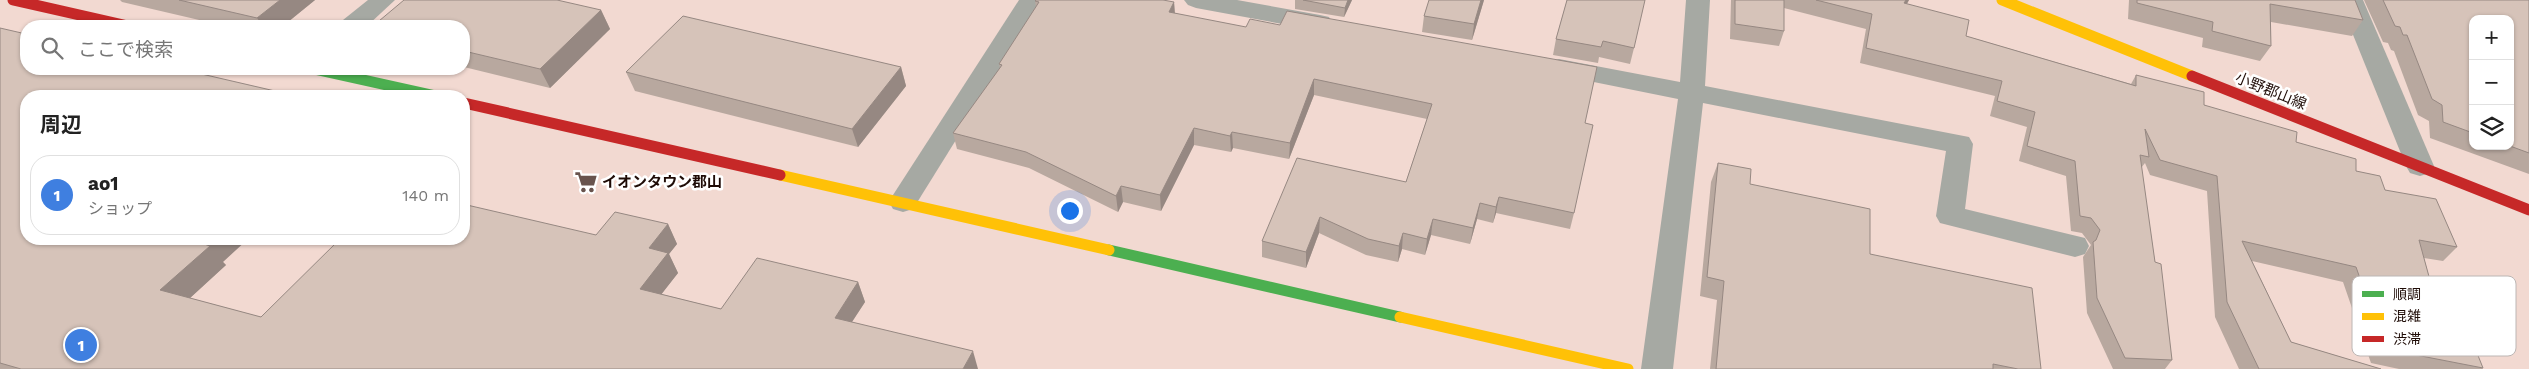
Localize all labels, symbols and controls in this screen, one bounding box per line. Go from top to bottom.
map controls [2469,15,2514,150]
button: + [2469,15,2514,60]
search box [20,20,470,75]
icon: search [38,34,66,62]
text: ここで検索 [78,38,173,61]
button: − [2469,60,2514,105]
street label: 小野郡山線 [2233,69,2309,113]
button: layers [2469,105,2514,150]
text: 周辺 [40,112,82,137]
supermarket icon: イオンタウン郡山 [573,169,599,195]
text: ao1 [88,172,119,195]
place label: イオンタウン郡山 [602,173,722,191]
text: 1 [54,186,60,205]
text: 140 m [402,186,449,205]
your location [1057,198,1083,224]
text: ショップ [88,199,152,218]
legend [2352,276,2516,356]
text: 順調 [2393,286,2421,302]
text: 混雑 [2393,308,2421,324]
pin: 1 [65,326,97,364]
text: 渋滞 [2393,331,2421,347]

